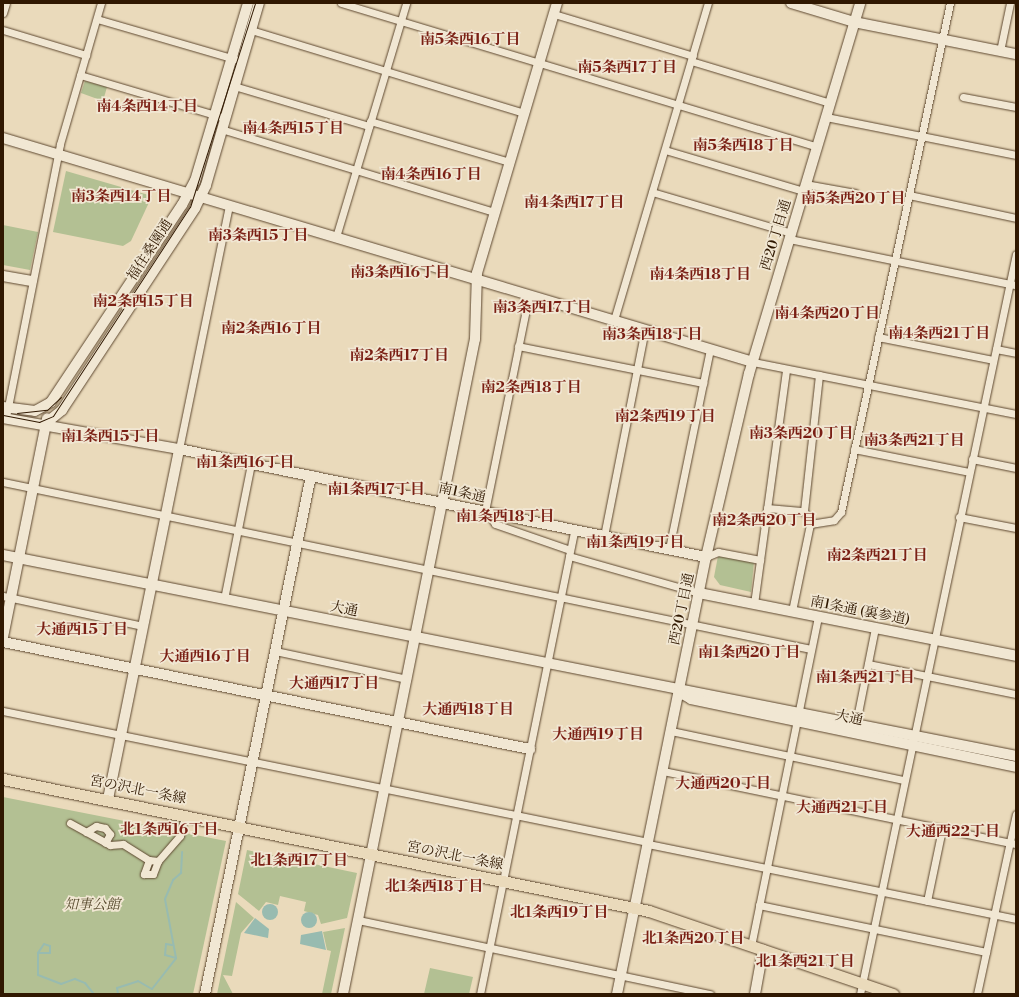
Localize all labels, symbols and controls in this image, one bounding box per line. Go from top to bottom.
district label: 南5条西16丁目 [420,31,520,49]
district label: 南5条西17丁目 [577,59,677,77]
district label: 南4条西14丁目 [96,98,198,116]
district label: 南4条西15丁目 [242,120,344,138]
district label: 南5条西18丁目 [693,137,793,155]
district label: 南4条西16丁目 [380,166,482,184]
district label: 南3条西14丁目 [71,188,171,206]
district label: 南5条西20丁目 [801,190,905,208]
district label: 南4条西17丁目 [524,194,624,212]
street label: 西20丁目通 [757,198,795,272]
street label: 福住桑園通 [124,216,176,284]
district label: 南3条西15丁目 [208,227,308,245]
district label: 南3条西16丁目 [350,264,450,282]
district label: 南4条西18丁目 [649,266,751,284]
district label: 南2条西15丁目 [93,293,193,311]
district label: 南3条西17丁目 [492,299,592,317]
district label: 南4条西20丁目 [774,305,880,323]
district label: 南2条西16丁目 [221,320,321,338]
district label: 南4条西21丁目 [888,325,990,343]
district label: 南3条西18丁目 [602,326,702,344]
district label: 南2条西17丁目 [349,347,449,365]
district label: 南2条西18丁目 [481,379,581,397]
district label: 南2条西19丁目 [615,408,715,426]
district label: 南3条西20丁目 [749,425,853,443]
district label: 南1条西15丁目 [61,428,159,446]
district label: 南3条西21丁目 [864,432,964,450]
district label: 南1条西16丁目 [196,454,294,472]
street label: 南1条通 [437,480,487,506]
district label: 南1条西17丁目 [327,481,425,499]
district label: 南1条西18丁目 [456,508,554,526]
district label: 南2条西20丁目 [712,512,816,530]
district label: 南1条西19丁目 [586,534,684,552]
district label: 南2条西21丁目 [826,547,928,565]
street label: 西20丁目通 [666,571,698,647]
street label: 南1条通 (裏参道) [809,593,911,629]
street label: 大通 [329,598,359,620]
district label: 大通西15丁目 [36,621,128,639]
district label: 南1条西20丁目 [698,644,800,662]
district label: 大通西16丁目 [159,648,251,666]
district label: 南1条西21丁目 [816,669,914,687]
district label: 大通西17丁目 [289,675,379,693]
district label: 大通西18丁目 [422,701,514,719]
street label: 大通 [834,707,864,729]
district label: 大通西19丁目 [552,726,644,744]
street label: 宮の沢北一条線 [88,772,188,808]
district label: 大通西20丁目 [675,775,771,793]
district label: 大通西21丁目 [796,799,888,817]
district label: 北1条西16丁目 [120,821,218,839]
district label: 大通西22丁目 [906,823,1000,841]
street label: 宮の沢北一条線 [405,838,505,874]
district label: 北1条西17丁目 [250,852,348,870]
district label: 北1条西18丁目 [385,878,483,896]
park label: 知事公館 [64,897,120,913]
district label: 北1条西19丁目 [510,904,608,922]
district label: 北1条西20丁目 [642,930,744,948]
district label: 北1条西21丁目 [756,953,854,971]

